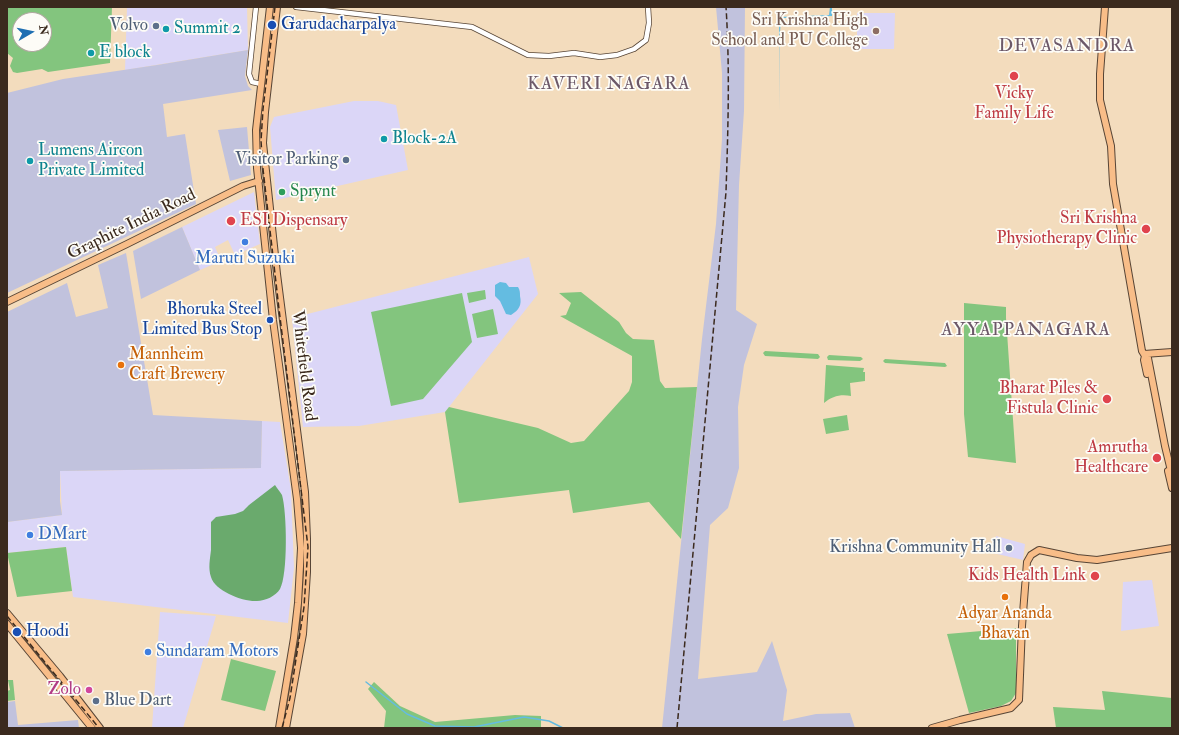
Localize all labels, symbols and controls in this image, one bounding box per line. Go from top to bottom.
place label: Sri Krishna High School and PU College [711,11,868,51]
north arrow [12,12,52,52]
place label: Garudacharpalya [281,15,396,35]
place label: Volvo [110,16,148,36]
place label: Summit 2 [174,19,241,39]
marker: Garudacharpalya [266,19,278,31]
marker: Volvo [151,21,161,31]
text: N [36,24,51,36]
marker: Summit 2 [161,24,171,34]
marker: Sri Krishna High School and PU College [871,26,881,36]
district label: DEVASANDRA [999,36,1135,58]
place label: E block [99,43,151,63]
marker: E block [86,48,96,58]
marker: Vicky Family Life [1008,70,1020,82]
district label: KAVERI NAGARA [527,74,691,96]
place label: Vicky Family Life [974,84,1054,124]
place label: Block-2A [392,129,457,149]
marker: Block-2A [379,134,389,144]
place label: Lumens Aircon Private Limited [38,141,144,181]
place label: Visitor Parking [235,150,338,170]
marker: Visitor Parking [341,155,351,165]
marker: Lumens Aircon Private Limited [25,156,35,166]
place label: Sprynt [290,182,336,202]
street label: Graphite India Road [65,185,199,265]
marker: Sprynt [277,187,287,197]
place label: Sri Krishna Physiotherapy Clinic [997,209,1137,249]
place label: ESI Dispensary [240,211,347,231]
marker: ESI Dispensary [225,215,237,227]
marker: Sri Krishna Physiotherapy Clinic [1140,223,1152,235]
marker: Maruti Suzuki [240,237,250,247]
place label: Maruti Suzuki [195,249,295,269]
place label: Bhoruka Steel Limited Bus Stop [142,300,262,340]
street label: Whitefield Road [286,309,320,423]
marker: Bhoruka Steel Limited Bus Stop [265,315,275,325]
district label: AYYAPPANAGARA [941,320,1111,342]
place label: Mannheim Craft Brewery [129,345,225,385]
marker: Mannheim Craft Brewery [116,360,126,370]
place label: Bharat Piles & Fistula Clinic [999,379,1098,419]
marker: Bharat Piles & Fistula Clinic [1101,393,1113,405]
place label: Amrutha Healthcare [1074,438,1148,478]
marker: Amrutha Healthcare [1151,452,1163,464]
place label: DMart [38,525,87,545]
marker: DMart [25,530,35,540]
place label: Krishna Community Hall [829,538,1001,558]
marker: Krishna Community Hall [1004,543,1014,553]
place label: Kids Health Link [968,566,1086,586]
marker: Kids Health Link [1089,570,1101,582]
marker: Adyar Ananda Bhavan [1000,592,1010,602]
place label: Adyar Ananda Bhavan [958,604,1052,644]
place label: Hoodi [26,622,69,642]
marker: Hoodi [11,626,23,638]
place label: Sundaram Motors [156,642,278,662]
marker: Sundaram Motors [143,647,153,657]
place label: Zolo [48,680,81,700]
marker: Zolo [84,685,94,695]
place label: Blue Dart [104,691,172,711]
marker: Blue Dart [91,696,101,706]

